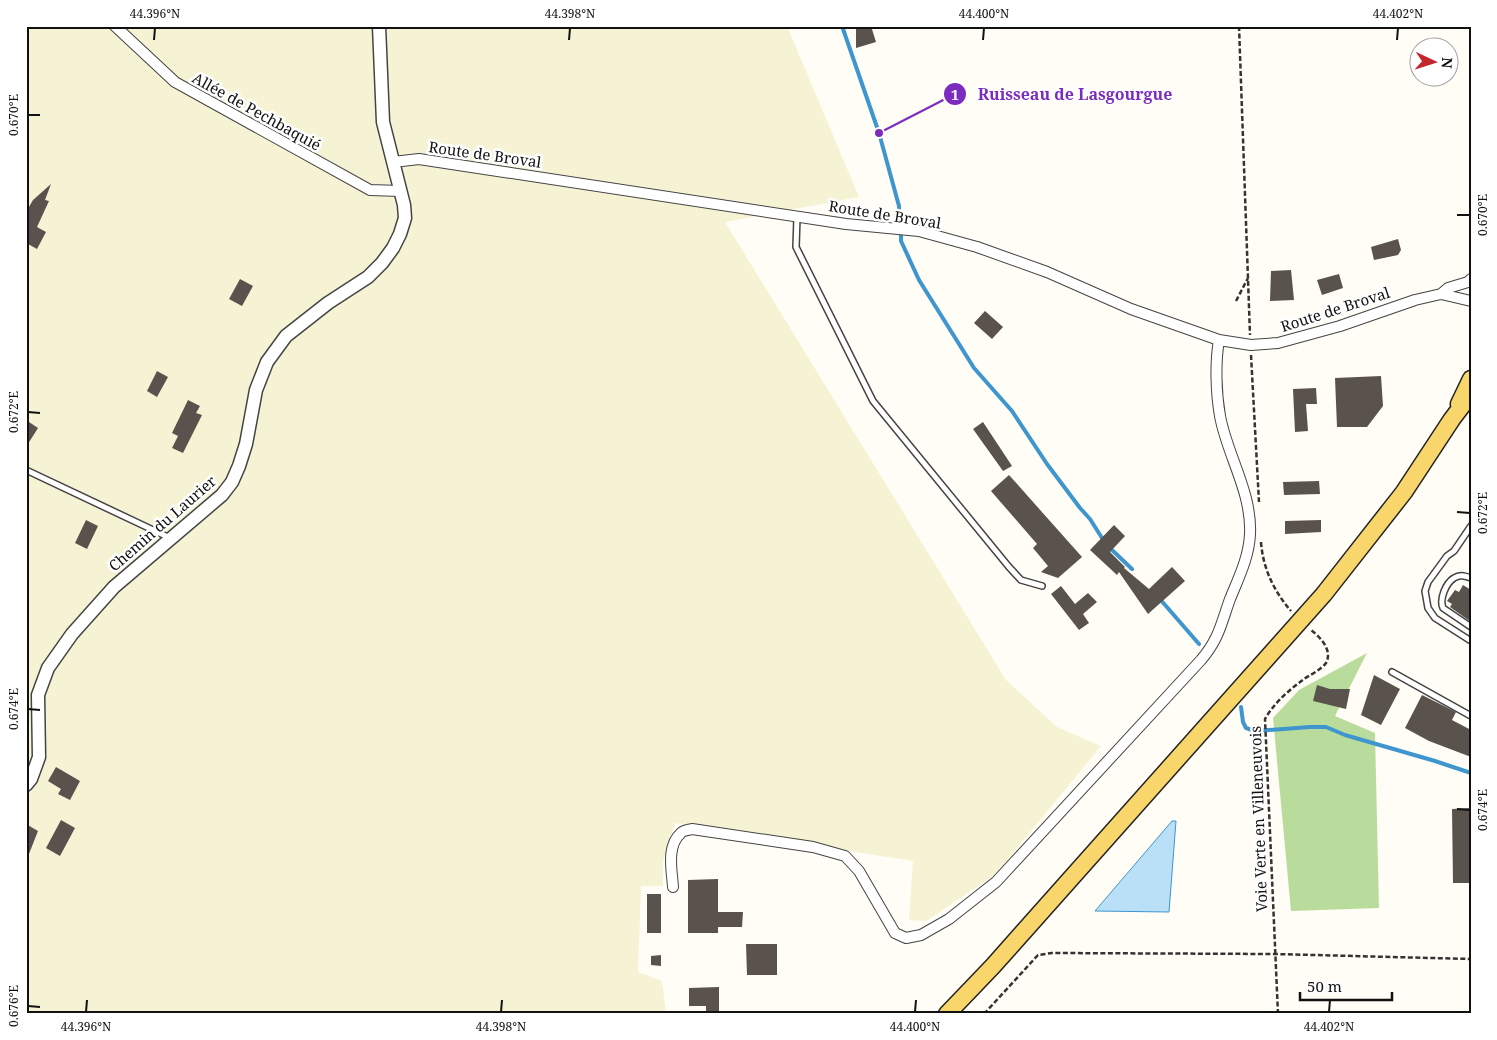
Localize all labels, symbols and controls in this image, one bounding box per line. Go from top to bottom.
text: 44.396°N [130,5,180,22]
text: 44.398°N [545,5,595,22]
text: 44.400°N [959,5,1009,22]
text: 44.402°N [1373,5,1423,22]
north arrow [1410,38,1460,88]
text: N [1438,57,1457,69]
street label: Allée de Pechbaquié [189,67,325,155]
callout: Ruisseau de Lasgourgue [943,79,1183,110]
text: Ruisseau de Lasgourgue [978,83,1172,105]
text: 1 [951,84,959,104]
text: 0.670°E [5,94,22,136]
street label: Route de Broval [427,136,543,172]
text: 0.670°E [1474,194,1491,236]
street label: Route de Broval [827,195,943,233]
street label: Route de Broval [1278,282,1392,336]
text: 0.672°E [5,391,22,433]
street label: Chemin du Laurier [104,471,220,575]
text: 0.672°E [1474,492,1491,534]
text: 0.674°E [5,688,22,730]
street label: Voie Verte en Villeneuvois [1245,725,1271,912]
text: 0.674°E [1474,789,1491,831]
scale bar [1300,970,1392,1002]
text: 50 m [1307,976,1342,996]
text: 0.676°E [5,985,22,1027]
text: 44.396°N [61,1018,111,1035]
text: 44.398°N [476,1018,526,1035]
text: 44.400°N [890,1018,940,1035]
text: 44.402°N [1304,1018,1354,1035]

